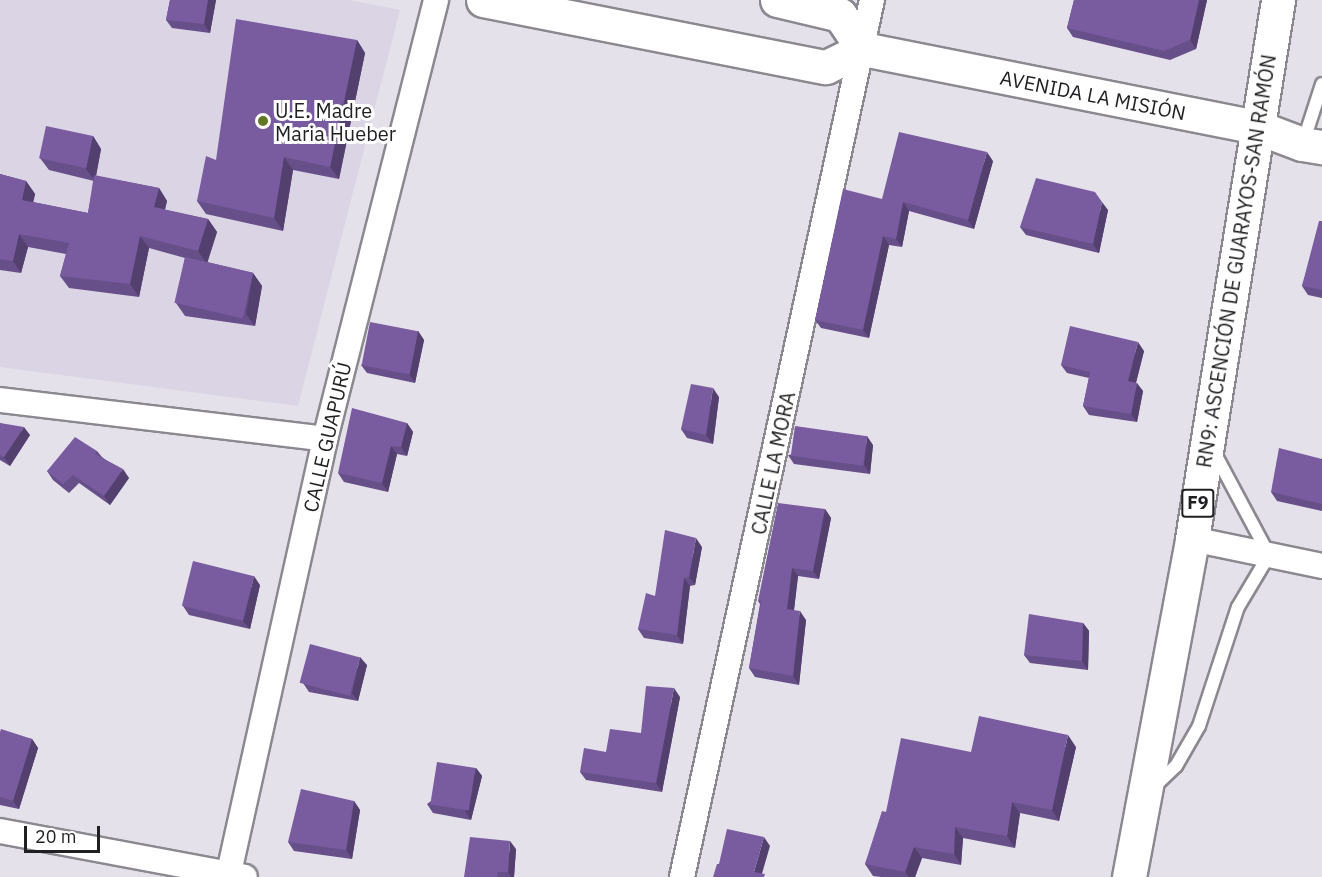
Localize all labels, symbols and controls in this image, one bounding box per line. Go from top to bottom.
street label: RN9: ASCENCIÓN DE GUARAYOS-SAN RAMÓN [1191,53,1281,469]
street label: AVENIDA LA MISIÓN [998,65,1188,125]
place label: U.E. Madre Maria Hueber [275,98,396,145]
marker: U.E. Madre Maria Hueber [256,114,270,128]
street label: CALLE GUAPURÚ [298,360,356,514]
street label: CALLE LA MORA [746,389,800,537]
road number: F9 [1180,488,1216,518]
scale bar [27,814,104,852]
text: 20 m [35,825,77,848]

